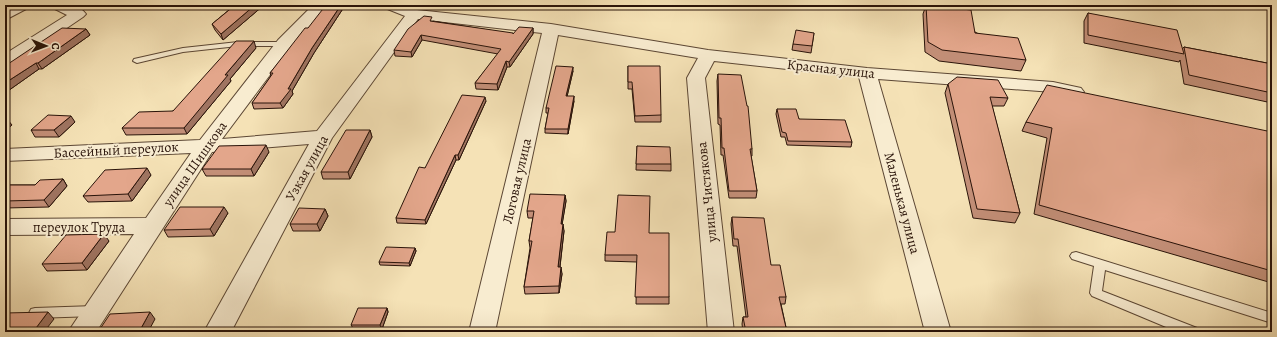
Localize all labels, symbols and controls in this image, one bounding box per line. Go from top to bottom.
north arrow [26,26,66,66]
text: С [48,43,63,50]
street label: Красная улица [786,55,876,83]
street label: улица Шишкова [158,117,232,211]
street label: Узкая улица [281,131,333,204]
street label: Логовая улица [498,136,536,226]
street label: Бассейный переулок [53,137,179,163]
street label: улица Чистякова [692,140,722,244]
street label: Маленькая улица [879,150,925,256]
street label: переулок Труда [33,218,126,237]

